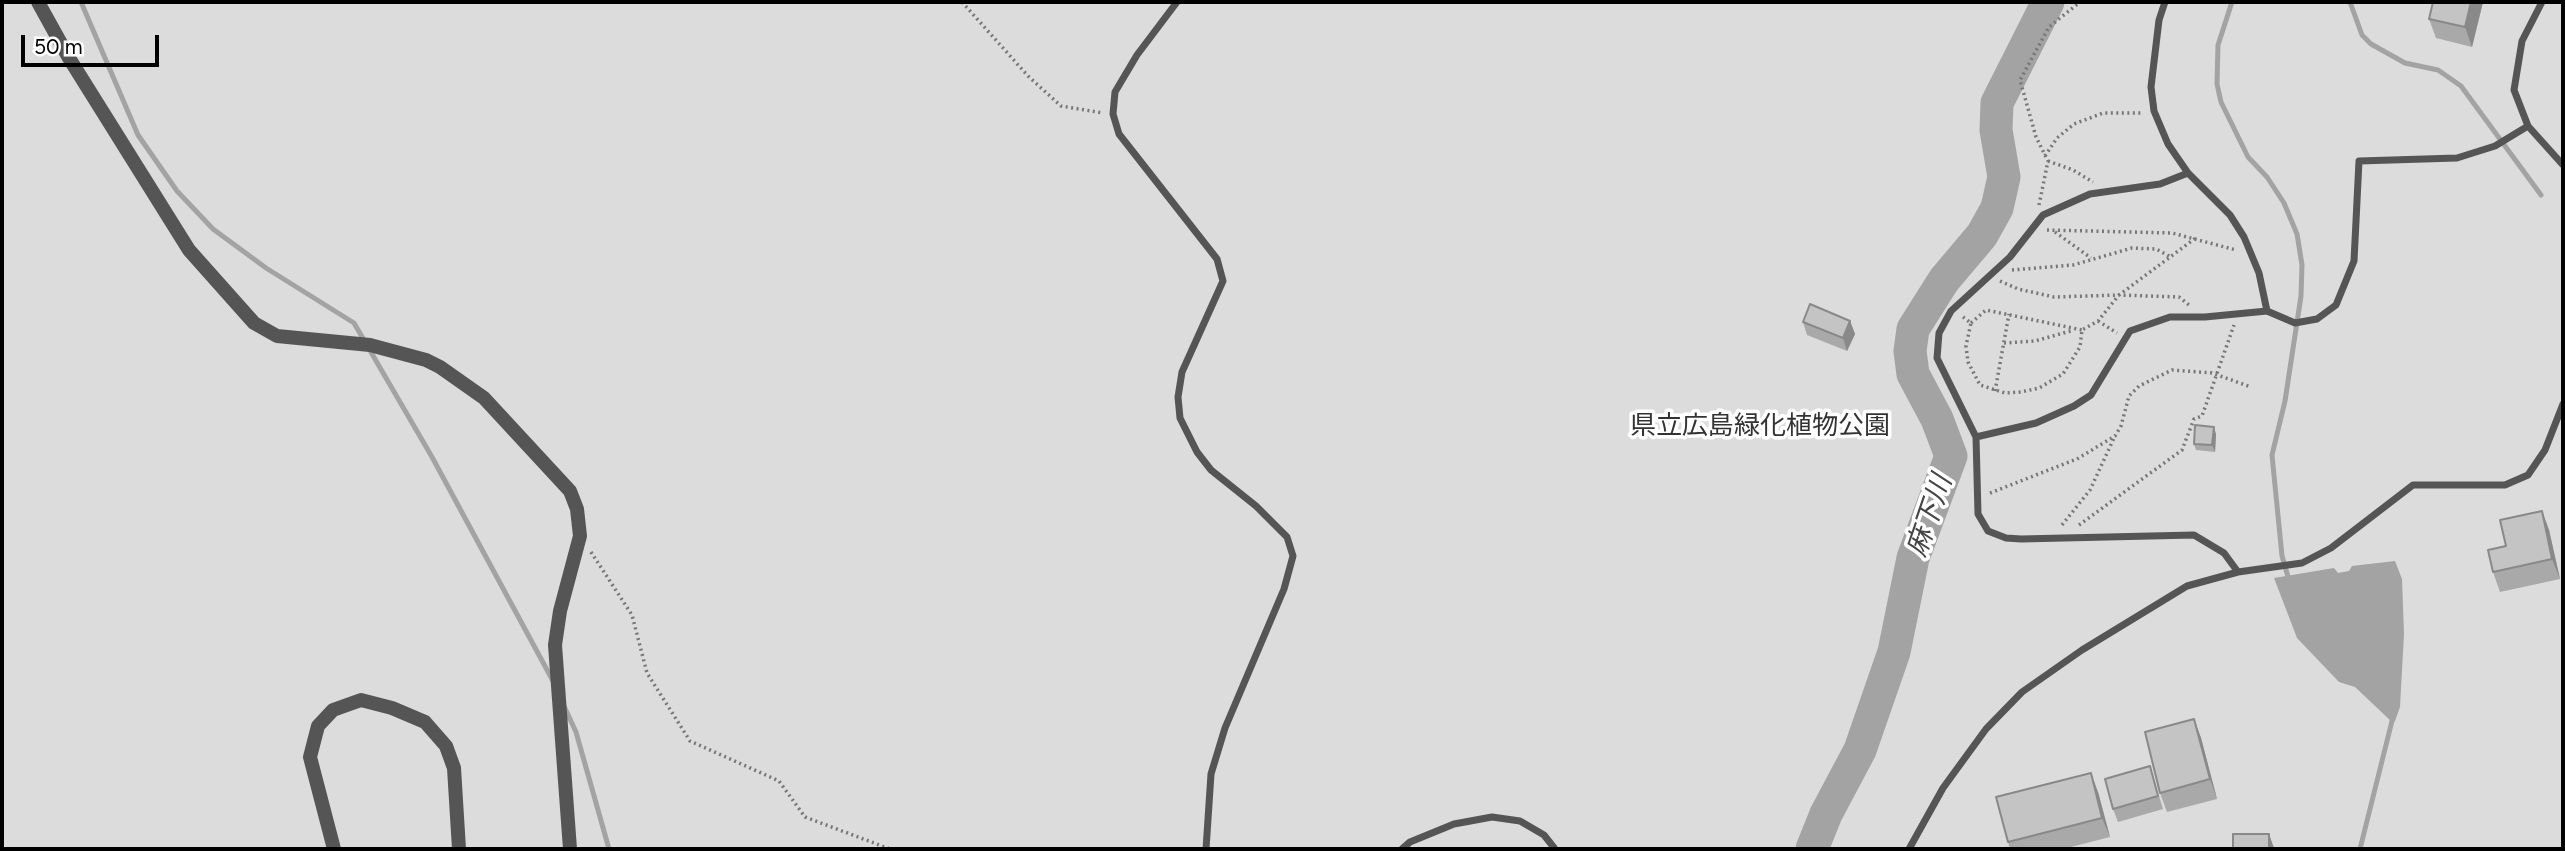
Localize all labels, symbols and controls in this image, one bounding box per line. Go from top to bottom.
scale bar [24,21,163,65]
text: 50 m [34,34,83,59]
park label: 県立広島緑化植物公園 [1630,410,1890,442]
water label: 麻下川 [1900,471,1960,561]

